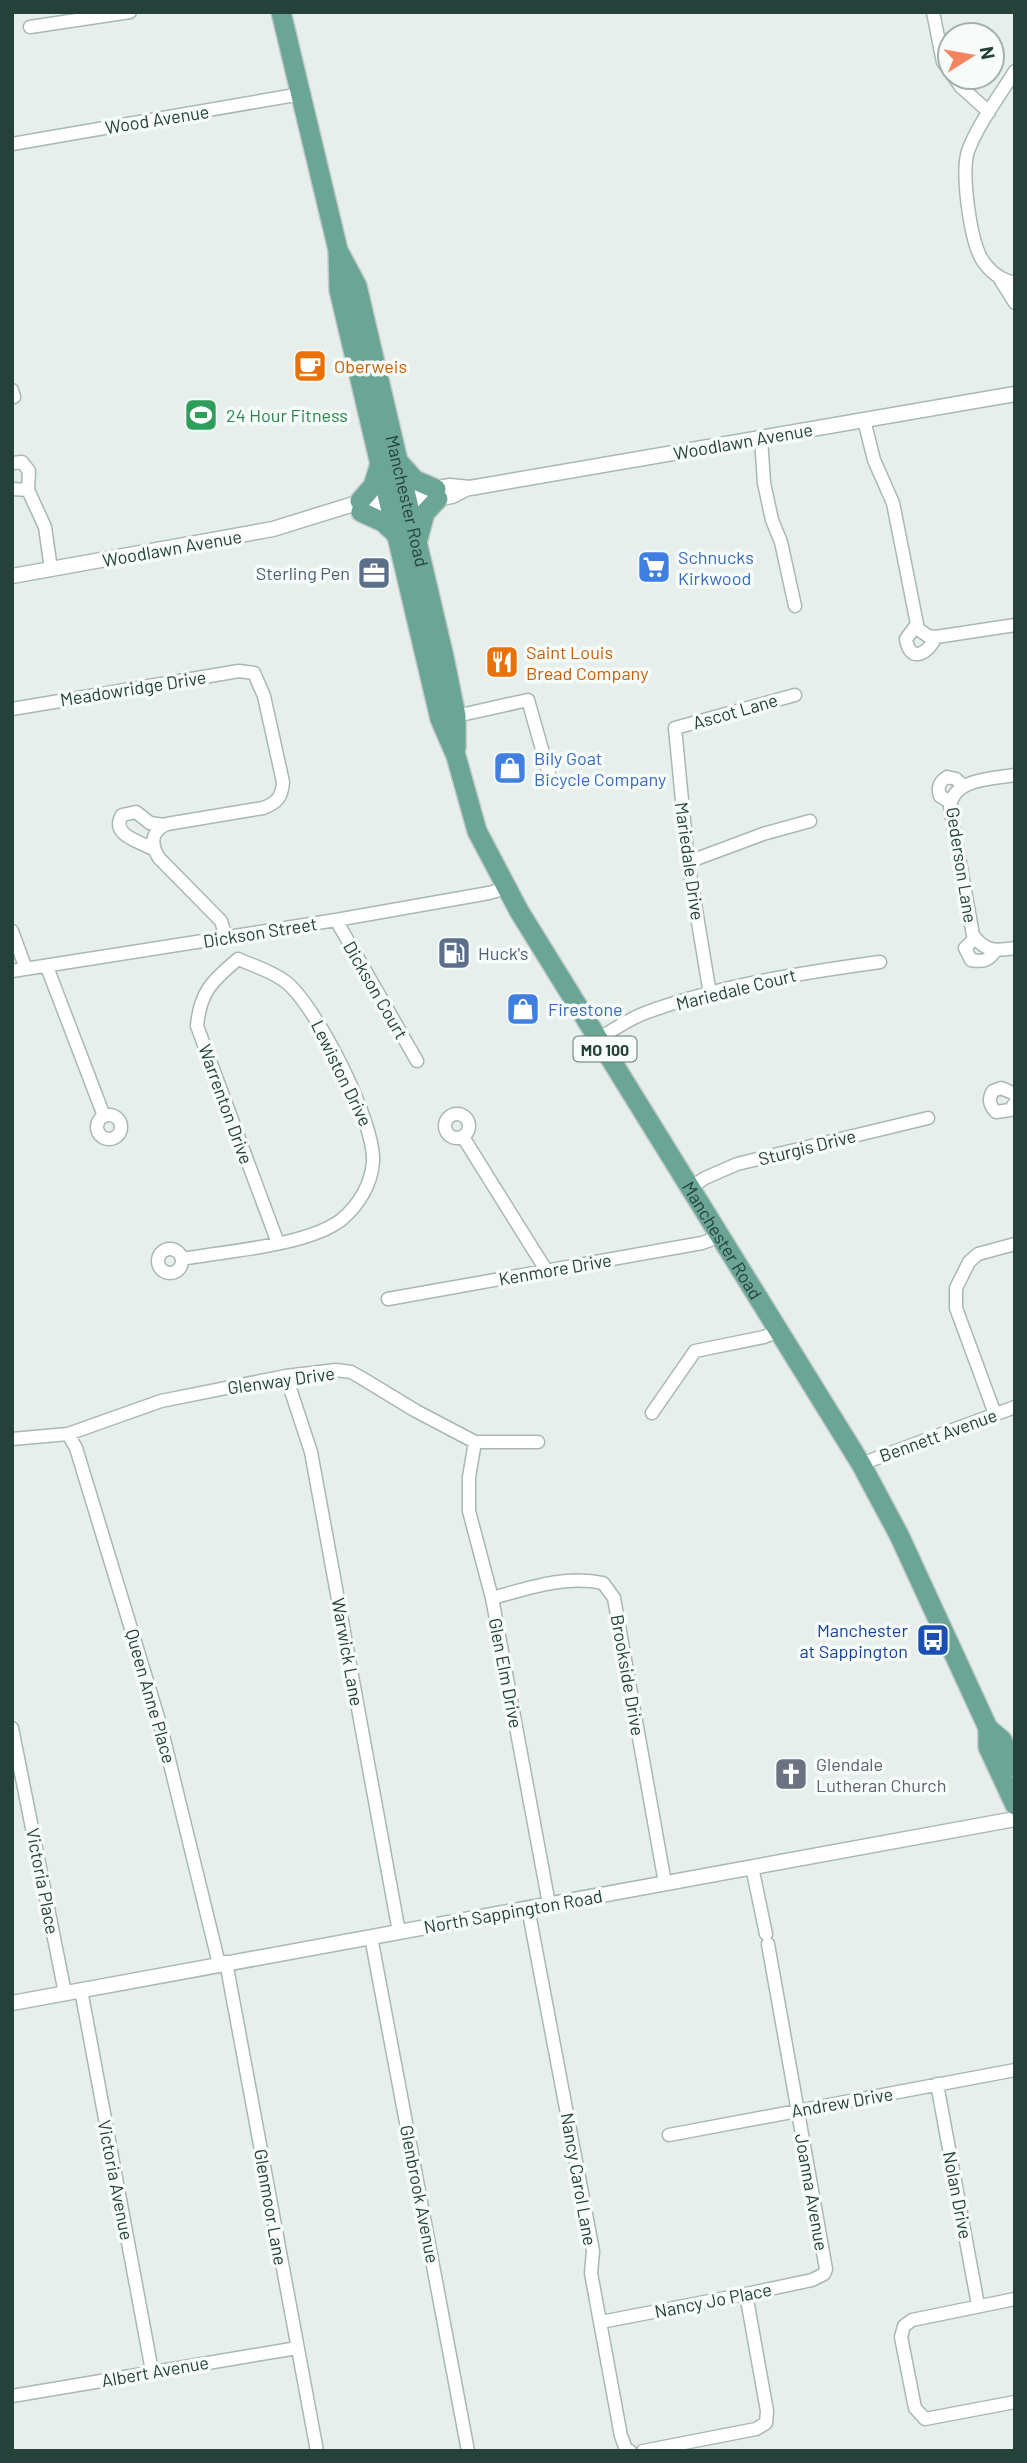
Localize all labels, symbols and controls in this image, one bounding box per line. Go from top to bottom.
north arrow [936,21,1006,91]
text: N [976,44,1001,61]
street label: Wood Avenue [103,100,211,138]
cafe icon: Oberweis [291,347,329,385]
place label: Oberweis [334,355,407,377]
sports icon: 24 Hour Fitness [182,396,220,434]
place label: 24 Hour Fitness [226,404,348,426]
street label: Woodlawn Avenue [672,418,814,464]
street label: Manchester Road [381,433,433,569]
street label: Woodlawn Avenue [101,525,243,571]
place label: Schnucks Kirkwood [678,546,754,589]
supermarket icon: Schnucks Kirkwood [635,548,673,586]
office icon: Sterling Pen [355,554,393,592]
place label: Sterling Pen [256,562,350,584]
place label: Saint Louis Bread Company [526,641,648,684]
restaurant icon: Saint Louis Bread Company [483,643,521,681]
street label: Meadowridge Drive [58,666,208,710]
street label: Ascot Lane [690,688,780,734]
place label: Bily Goat Bicycle Company [534,747,666,790]
shop icon: Bily Goat Bicycle Company [491,749,529,787]
street label: Mariedale Drive [671,800,709,922]
street label: Gederson Lane [942,806,982,924]
street label: Dickson Street [202,912,318,952]
fuel station icon: Huck's [435,934,473,972]
street label: Dickson Court [339,937,413,1043]
place label: Huck's [478,942,528,964]
street label: Mariedale Court [674,963,798,1015]
shop icon: Firestone [504,990,542,1028]
place label: Firestone [548,998,623,1020]
street label: Lewiston Drive [307,1016,377,1130]
road number: MO 100 [574,1036,636,1062]
street label: Warrenton Drive [194,1041,258,1167]
street label: Sturgis Drive [756,1124,858,1170]
street label: Manchester Road [678,1177,767,1303]
street label: Kenmore Drive [497,1248,613,1290]
street label: Glenway Drive [226,1362,336,1398]
street label: Bennett Avenue [876,1404,1000,1466]
street label: Warwick Lane [328,1596,368,1708]
street label: Brookside Drive [607,1613,649,1737]
street label: Glen Elm Drive [485,1616,527,1730]
place label: Manchester at Sappington [799,1619,908,1662]
bus stop icon: Manchester at Sappington [914,1621,952,1659]
street label: Queen Anne Place [121,1626,181,1766]
place label: Glendale Lutheran Church [816,1753,946,1796]
church icon: Glendale Lutheran Church [772,1755,810,1793]
street label: Victoria Place [22,1826,64,1936]
street label: North Sappington Road [422,1884,604,1938]
street label: Andrew Drive [789,2082,895,2122]
street label: Nancy Carol Lane [556,2111,602,2247]
street label: Victoria Avenue [94,2118,138,2242]
street label: Glenbrook Avenue [396,2123,444,2265]
street label: Joanna Avenue [791,2132,833,2252]
street label: Glenmoor Lane [250,2147,292,2267]
street label: Nolan Drive [939,2149,977,2241]
street label: Nancy Jo Place [653,2278,773,2322]
street label: Albert Avenue [100,2351,210,2391]

